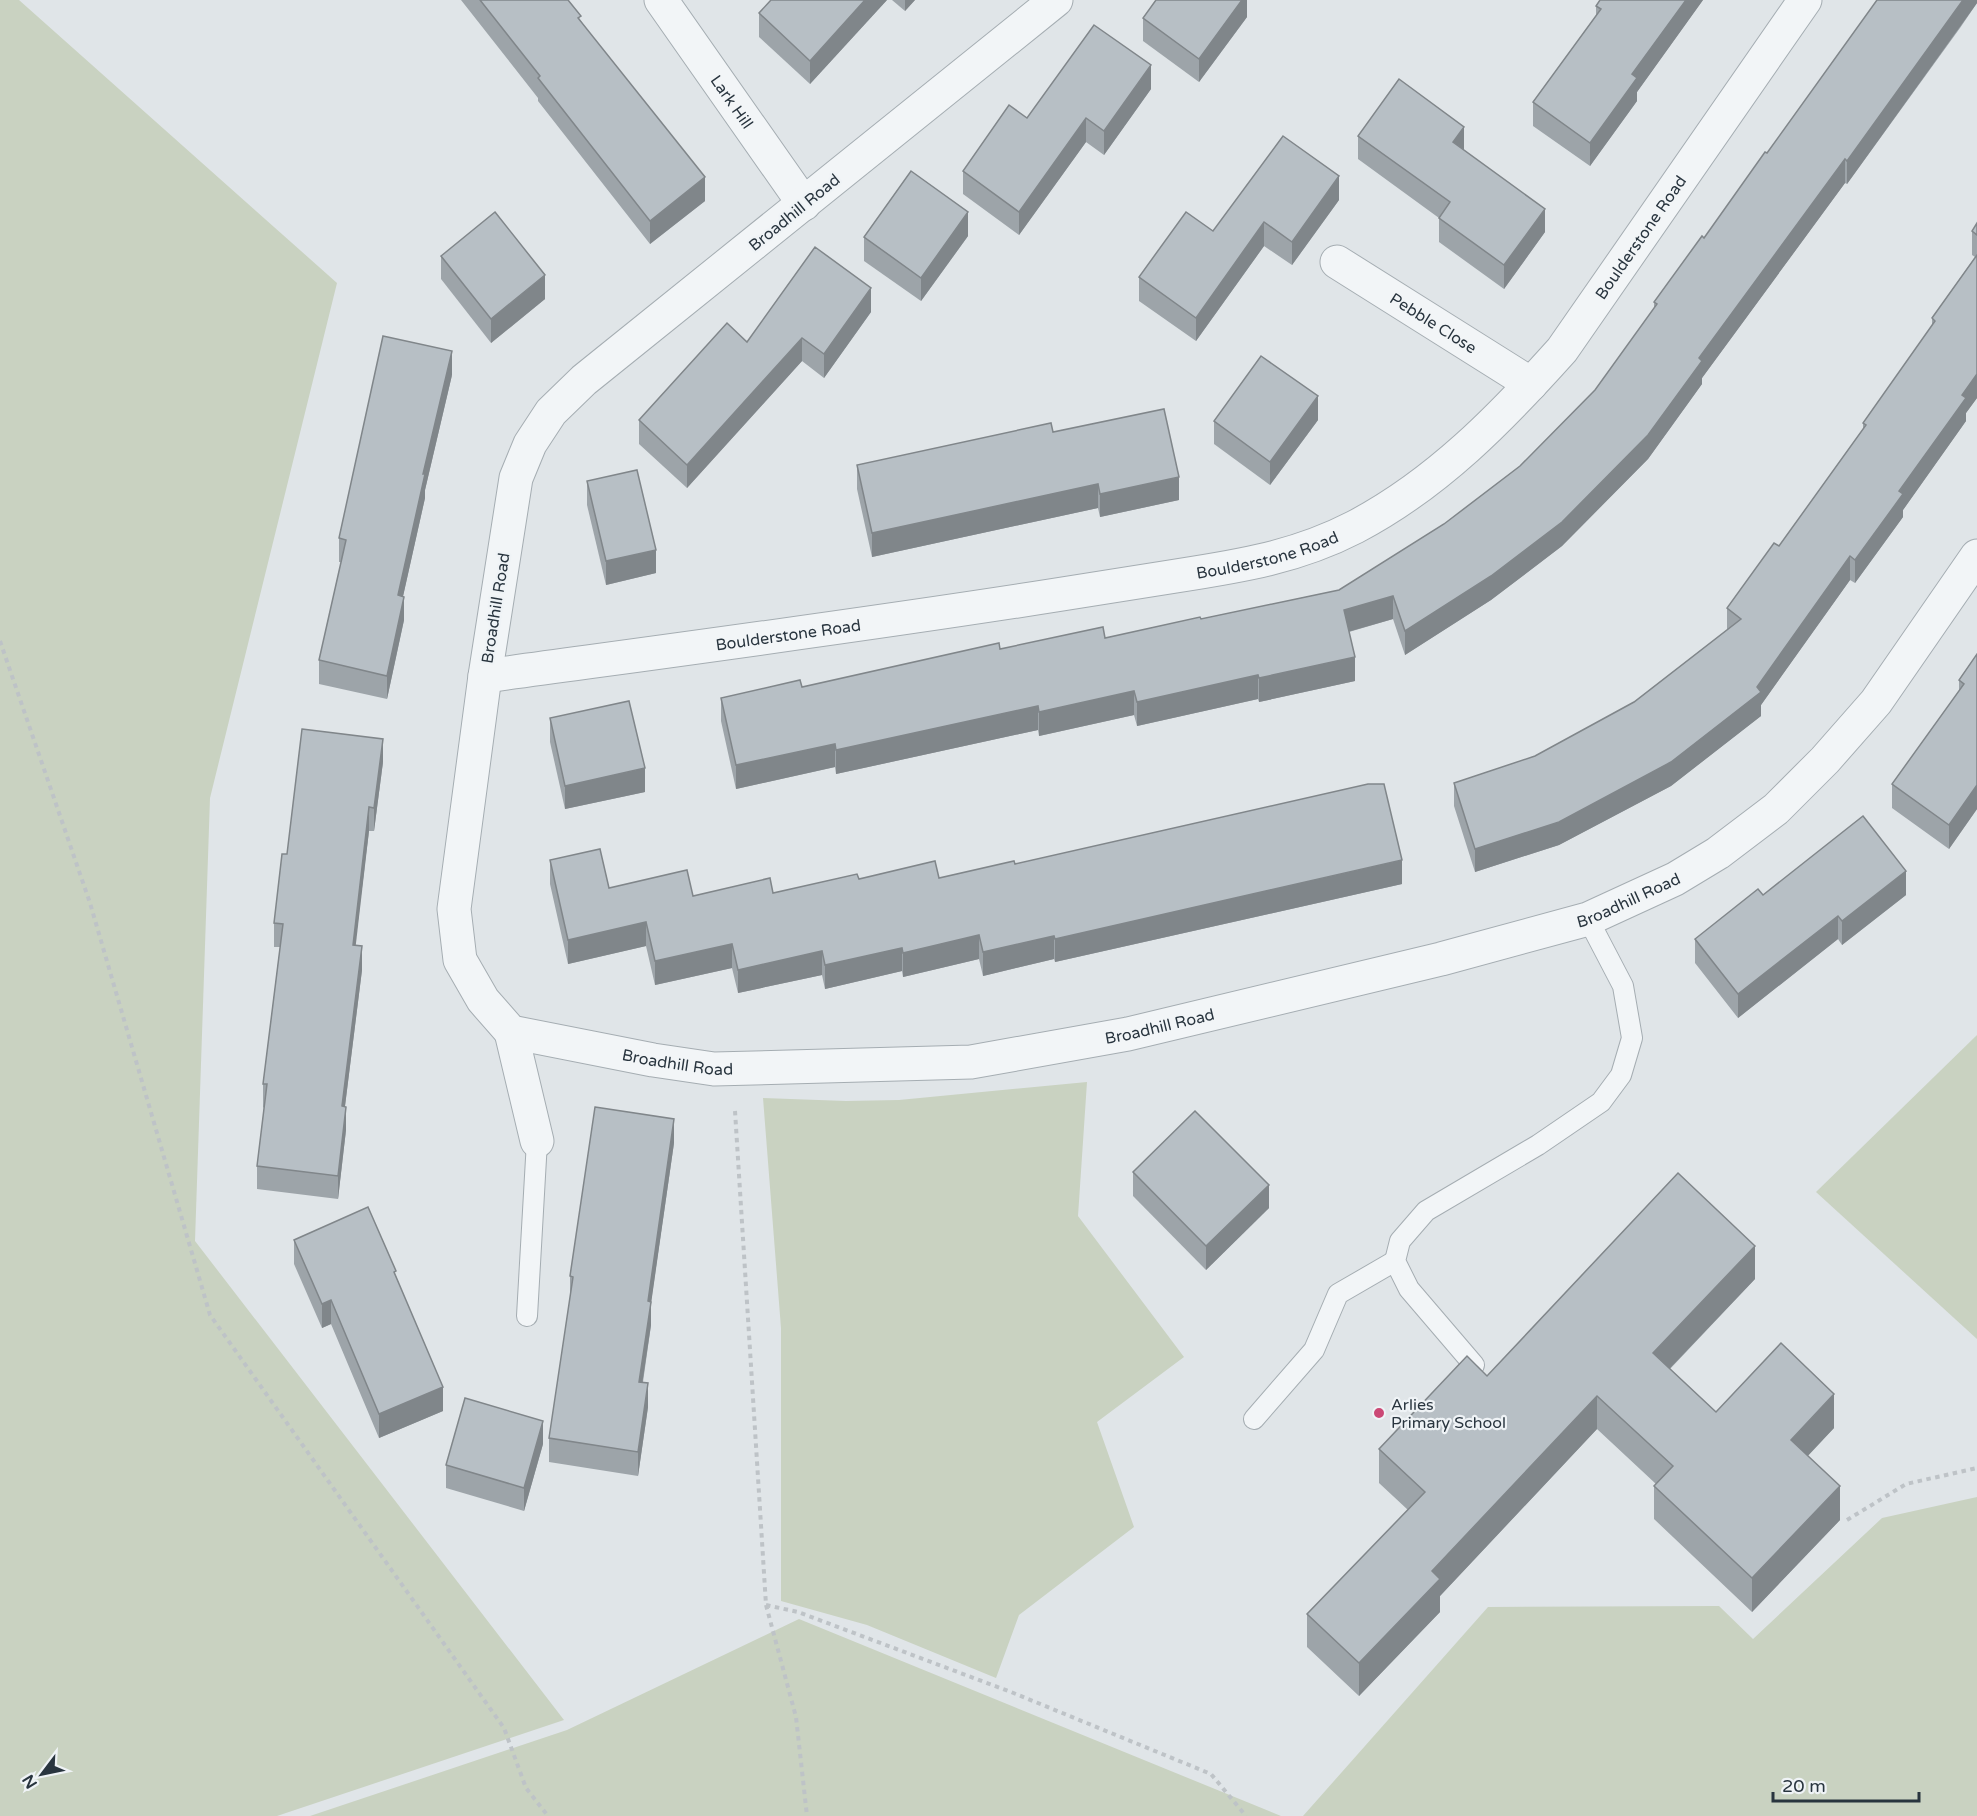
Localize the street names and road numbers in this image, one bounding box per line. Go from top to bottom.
street label: Lark Hill [706,71,757,133]
street label: Broadhill Road [745,170,844,256]
street label: Boulderstone Road [1591,172,1691,304]
street label: Pebble Close [1386,289,1480,358]
street label: Boulderstone Road [1195,527,1342,584]
street label: Broadhill Road [477,551,515,665]
street label: Boulderstone Road [714,615,862,655]
street label: Broadhill Road [1574,869,1684,933]
street label: Broadhill Road [1103,1005,1217,1049]
street label: Broadhill Road [620,1045,733,1080]

